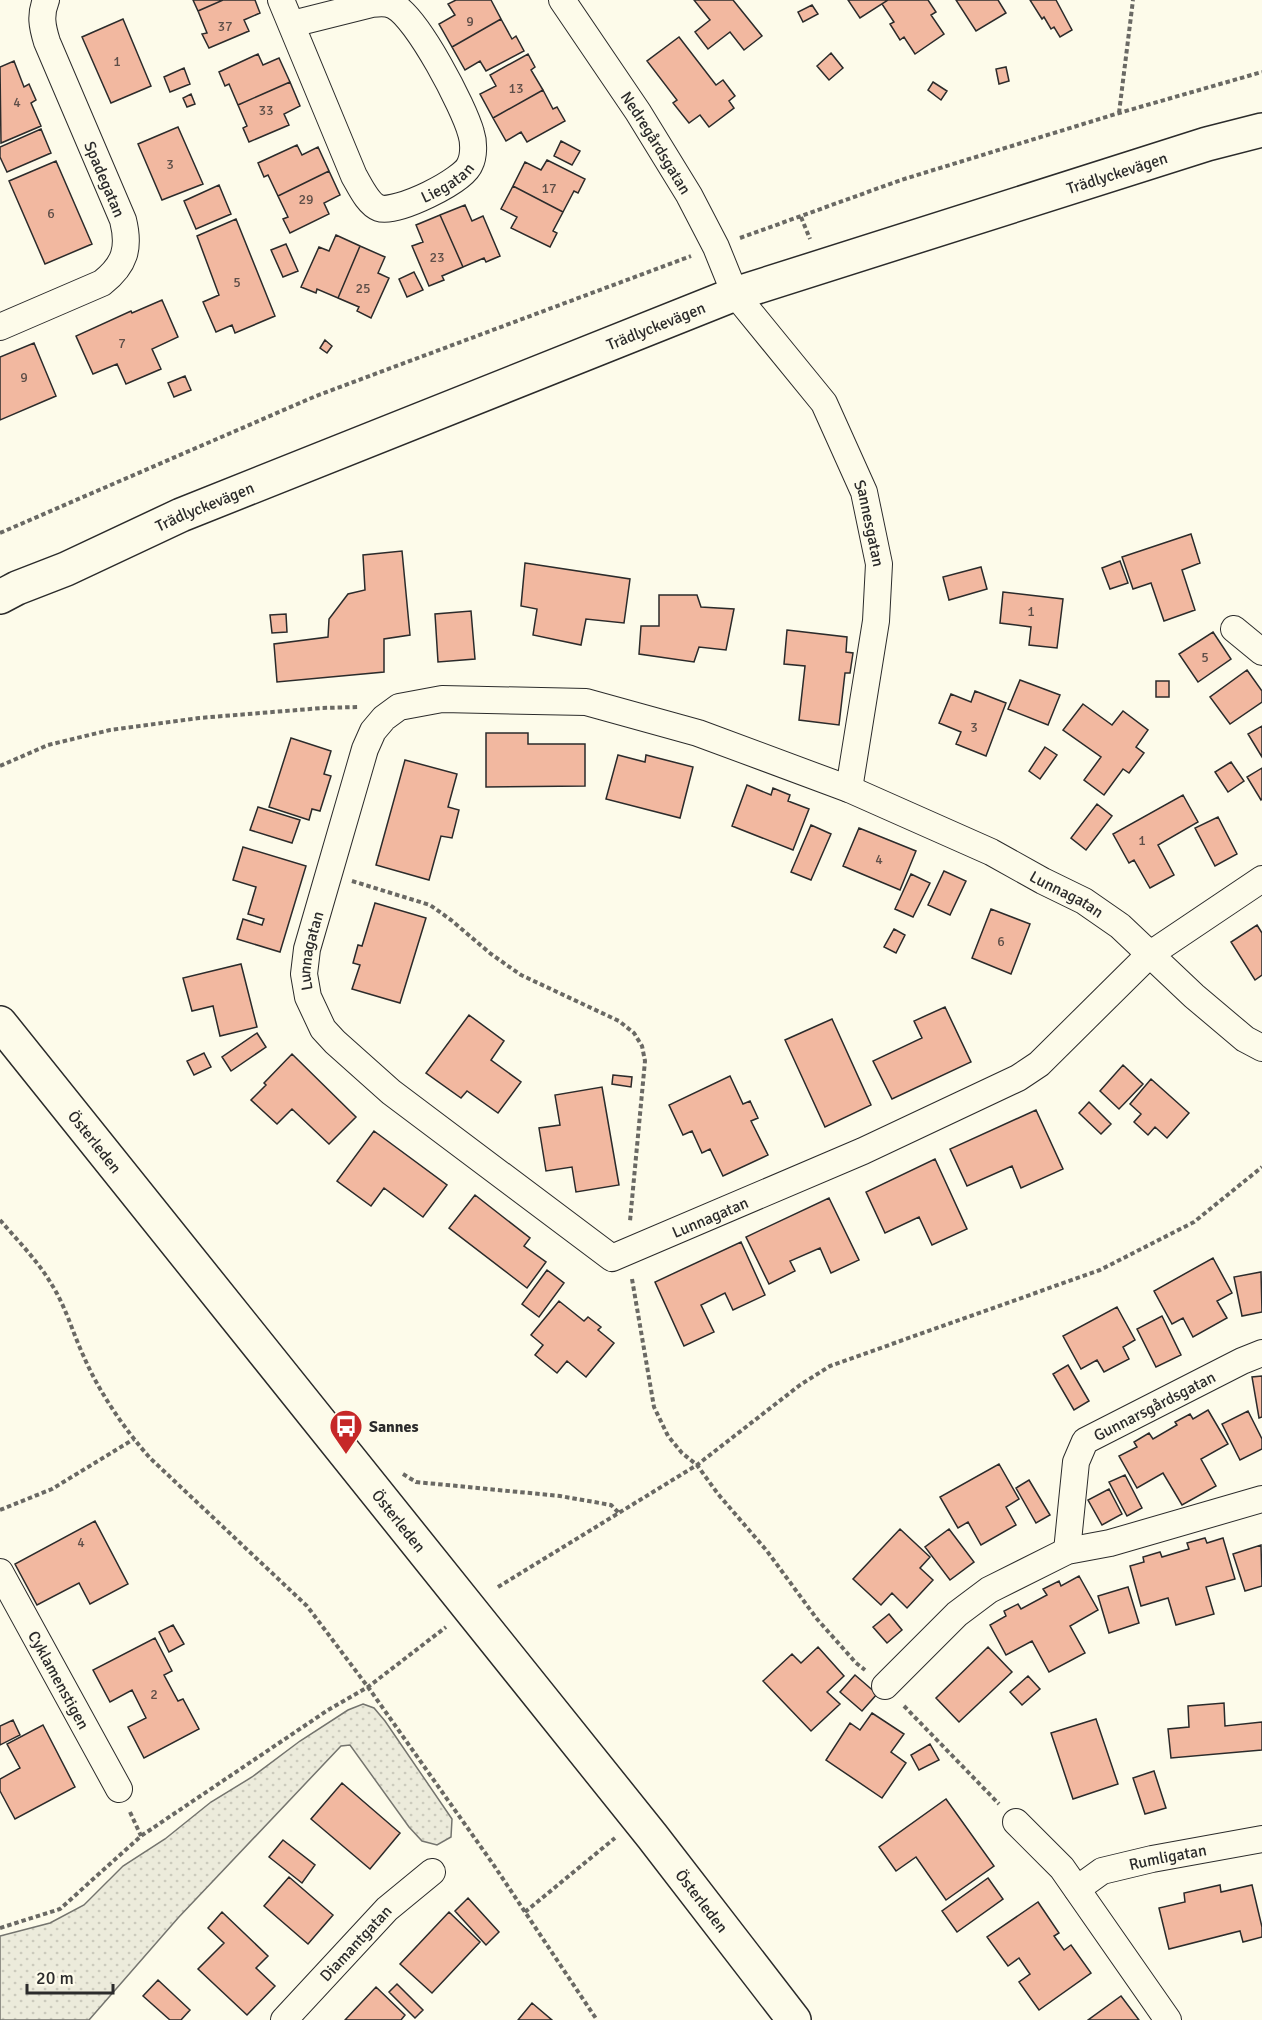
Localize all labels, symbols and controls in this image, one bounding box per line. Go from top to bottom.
house number: 9 [466,13,474,30]
house number: 37 [217,18,233,35]
house number: 1 [113,53,121,70]
house number: 13 [508,80,524,97]
street label: Nedregårdsgatan [616,88,695,198]
house number: 4 [13,94,21,111]
house number: 33 [258,102,274,119]
street label: Spadegatan [79,138,129,220]
street label: Trädlyckevägen [1064,148,1170,199]
house number: 3 [166,156,174,173]
street label: Liegatan [418,159,479,208]
house number: 17 [541,180,557,197]
house number: 29 [298,191,314,208]
house number: 6 [47,205,55,222]
house number: 23 [429,249,445,266]
house number: 5 [233,274,241,291]
house number: 25 [355,280,371,297]
street label: Trädlyckevägen [604,298,709,355]
house number: 7 [118,335,126,352]
house number: 9 [20,369,28,386]
street label: Sannesgatan [849,477,888,568]
street label: Trädlyckevägen [152,478,257,537]
house number: 1 [1027,603,1035,620]
house number: 5 [1201,649,1209,666]
house number: 3 [970,719,978,736]
house number: 1 [1138,832,1146,849]
house number: 4 [875,851,883,868]
street label: Lunnagatan [1026,867,1107,923]
street label: Lunnagatan [295,909,328,992]
house number: 6 [997,933,1005,950]
street label: Österleden [63,1107,125,1178]
street label: Lunnagatan [669,1193,752,1243]
street label: Gunnarsgårdsgatan [1090,1367,1219,1446]
bus stop icon: Sannes [328,1408,364,1455]
place label: Sannes [369,1417,419,1437]
street label: Österleden [367,1486,430,1557]
house number: 4 [77,1534,85,1551]
street label: Cyklamenstigen [23,1627,93,1733]
house number: 2 [150,1686,158,1703]
street label: Rumligatan [1127,1840,1208,1875]
street label: Österleden [670,1866,732,1937]
street label: Diamantgatan [316,1901,396,1986]
scale bar [27,1957,112,1995]
text: 20 m [36,1967,74,1989]

